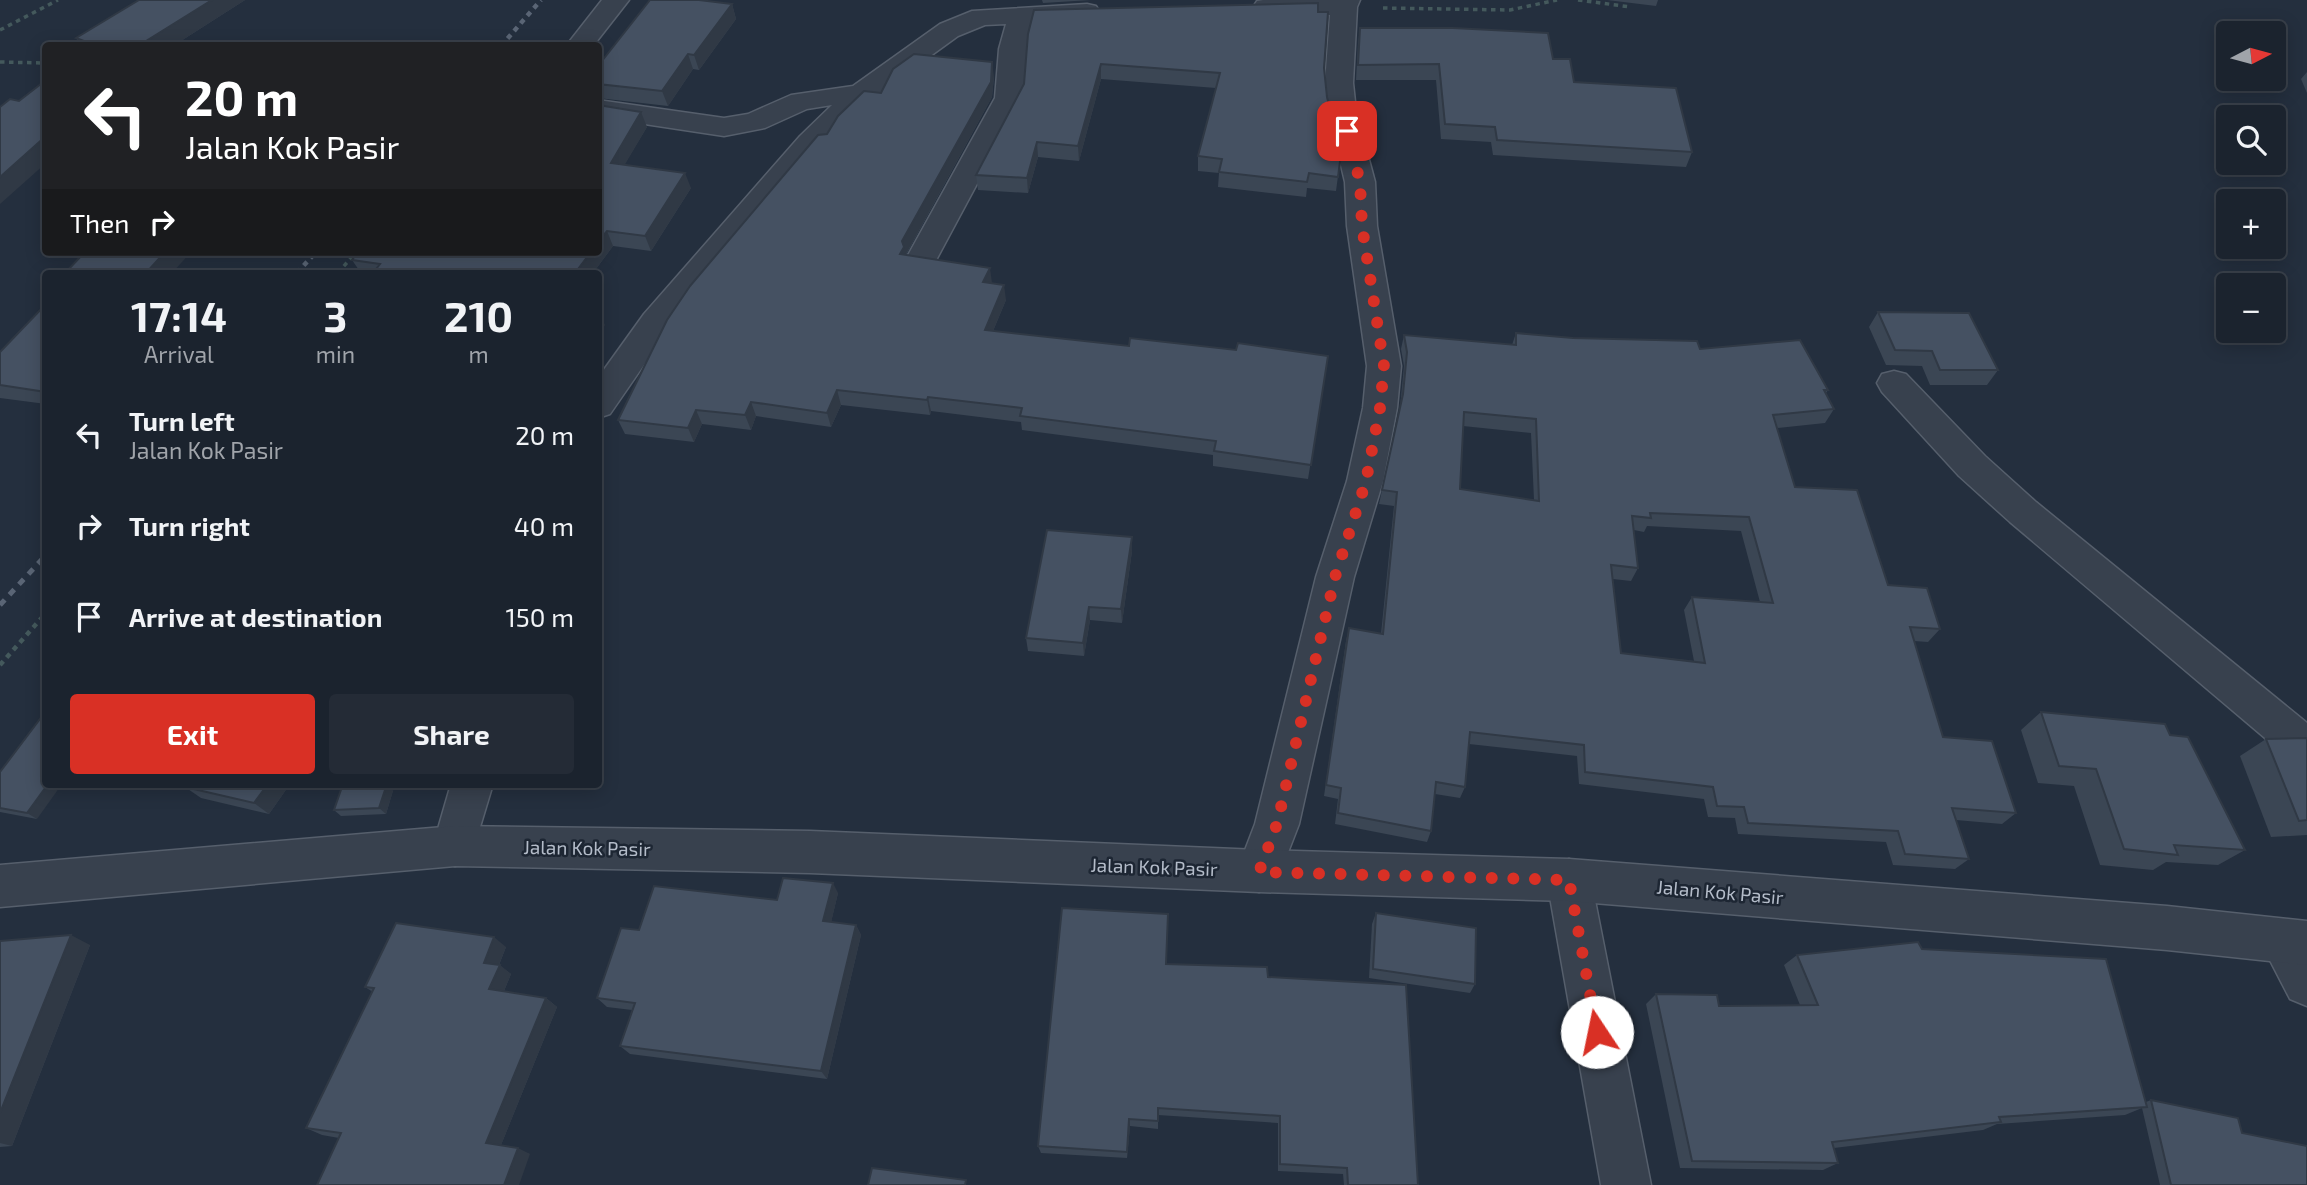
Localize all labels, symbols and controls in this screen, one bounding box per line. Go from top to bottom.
north arrow [2216,21,2286,91]
map controls [2216,21,2286,343]
text: 20 m [185,67,298,126]
icon: left [70,70,161,161]
pin [1317,101,1377,161]
button: search [2216,105,2286,175]
icon: arrive [1328,112,1366,150]
text: Jalan Kok Pasir [185,127,399,165]
button: + [2216,189,2286,259]
icon: right [143,203,181,241]
text: Then [70,207,129,238]
button: − [2216,273,2286,343]
text: 17:14 [131,290,227,340]
text: 3 [324,290,347,340]
text: 210 [444,290,513,340]
text: Arrival [144,340,214,368]
text: min [316,340,355,368]
text: m [468,340,489,368]
text: Turn left [129,405,235,436]
icon: left [70,416,108,454]
text: 20 m [515,419,574,450]
text: Jalan Kok Pasir [129,436,283,464]
icon: right [70,507,108,545]
text: Turn right [129,510,250,541]
text: 40 m [514,510,574,541]
icon: arrive [70,598,108,636]
text: Arrive at destination [129,601,382,632]
text: 150 m [505,601,574,632]
button: Exit [70,694,315,774]
button: Share [329,694,574,774]
street label: Jalan Kok Pasir [523,835,651,860]
street label: Jalan Kok Pasir [1090,853,1218,880]
street label: Jalan Kok Pasir [1656,874,1785,909]
position arrow [1560,995,1634,1069]

